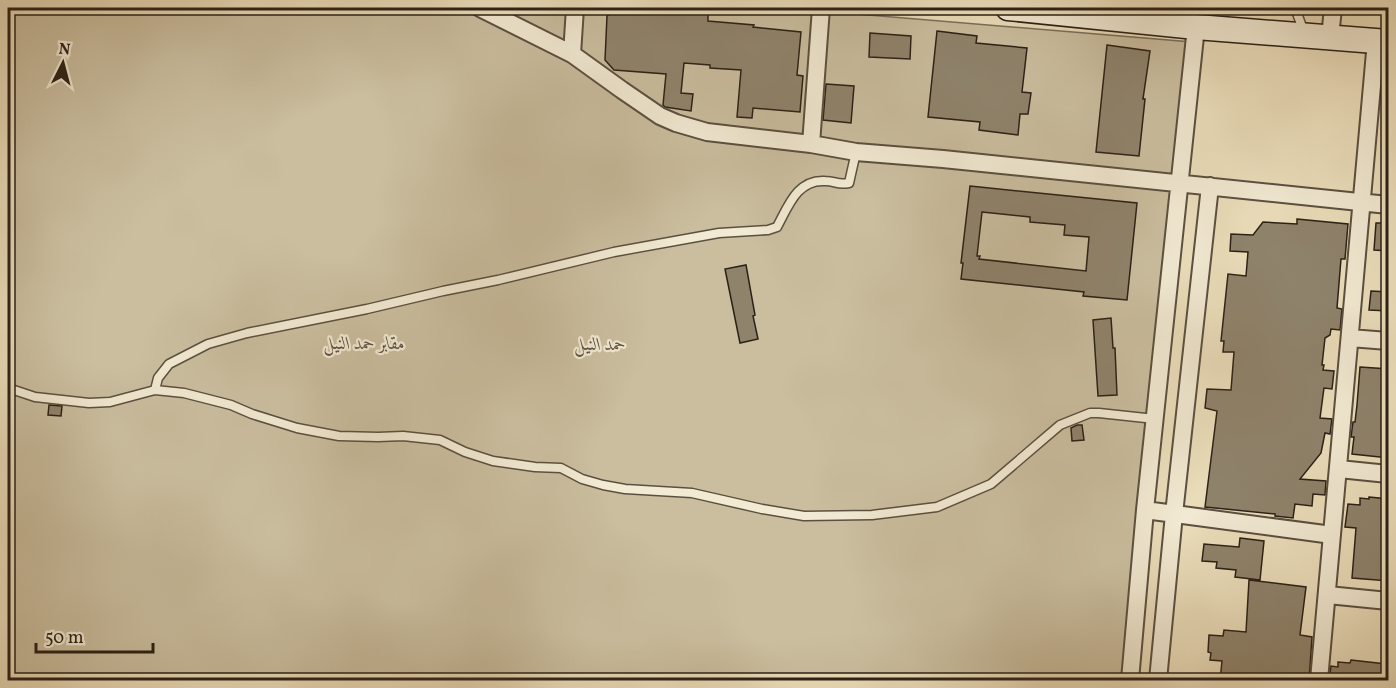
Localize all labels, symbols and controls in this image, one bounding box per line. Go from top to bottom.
north arrow [33,33,93,93]
text: N [57,39,72,62]
park label: مقابر حمد النيل [323,332,405,357]
park label: حمد النيل [574,333,626,358]
scale bar [36,616,153,654]
text: 50 m [45,626,84,651]

